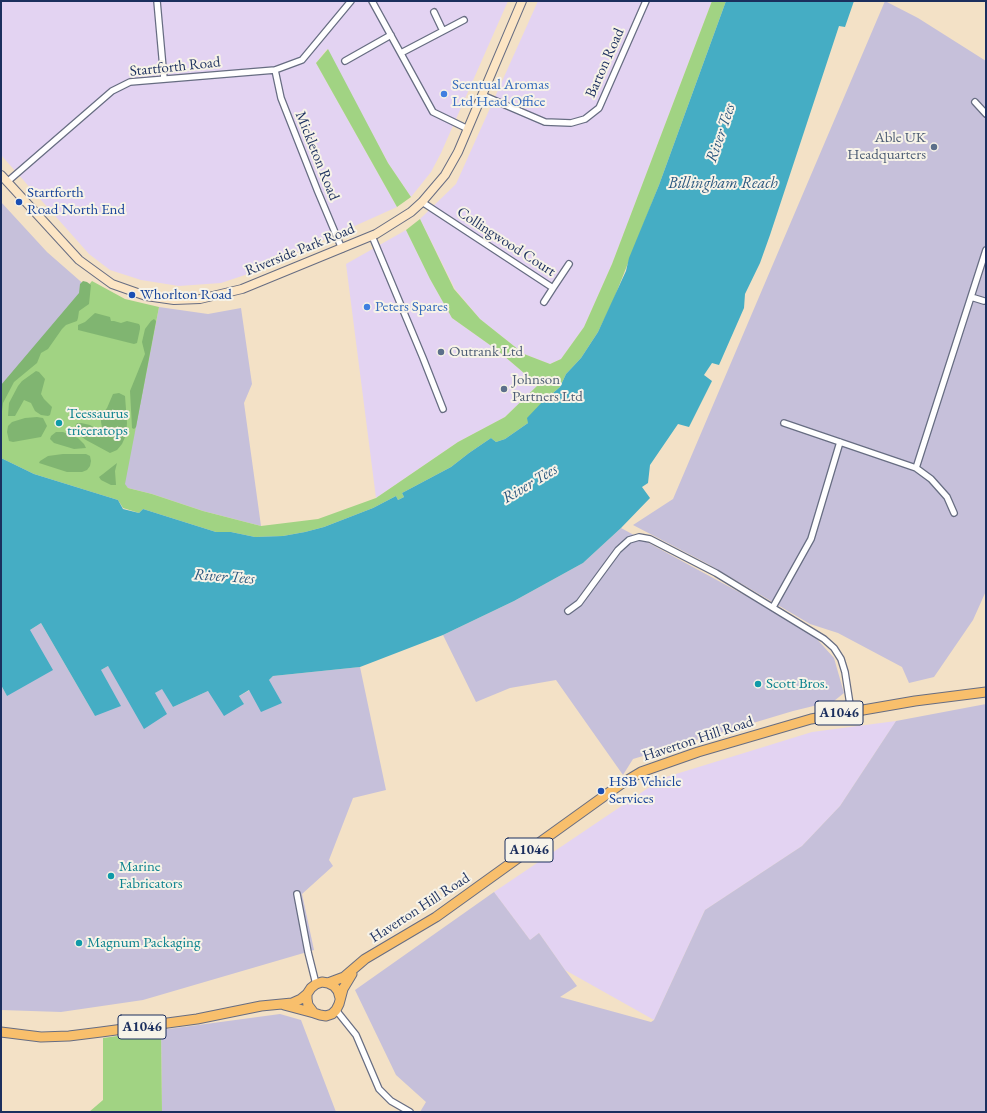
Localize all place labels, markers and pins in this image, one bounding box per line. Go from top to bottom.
place label: Scentual Aromas Ltd Head Office [452,76,549,111]
marker: Scentual Aromas Ltd Head Office [439,89,449,99]
place label: Able UK Headquarters [847,129,926,164]
marker: Able UK Headquarters [929,142,939,152]
place label: Startforth Road North End [27,184,125,219]
marker: Startforth Road North End [14,197,24,207]
place label: Whorlton Road [140,286,232,304]
marker: Whorlton Road [127,290,137,300]
place label: Peters Spares [375,298,448,316]
marker: Peters Spares [362,302,372,312]
place label: Outrank Ltd [449,343,523,361]
marker: Outrank Ltd [436,347,446,357]
place label: Johnson Partners Ltd [512,371,583,406]
marker: Johnson Partners Ltd [499,384,509,394]
place label: Teessaurus triceratops [67,405,128,440]
marker: Teessaurus triceratops [54,418,64,428]
place label: Scott Bros. [766,675,828,693]
marker: Scott Bros. [753,679,763,689]
place label: HSB Vehicle Services [609,773,681,808]
marker: HSB Vehicle Services [596,786,606,796]
place label: Marine Fabricators [119,858,182,893]
marker: Marine Fabricators [106,871,116,881]
place label: Magnum Packaging [87,934,201,952]
marker: Magnum Packaging [74,938,84,948]

